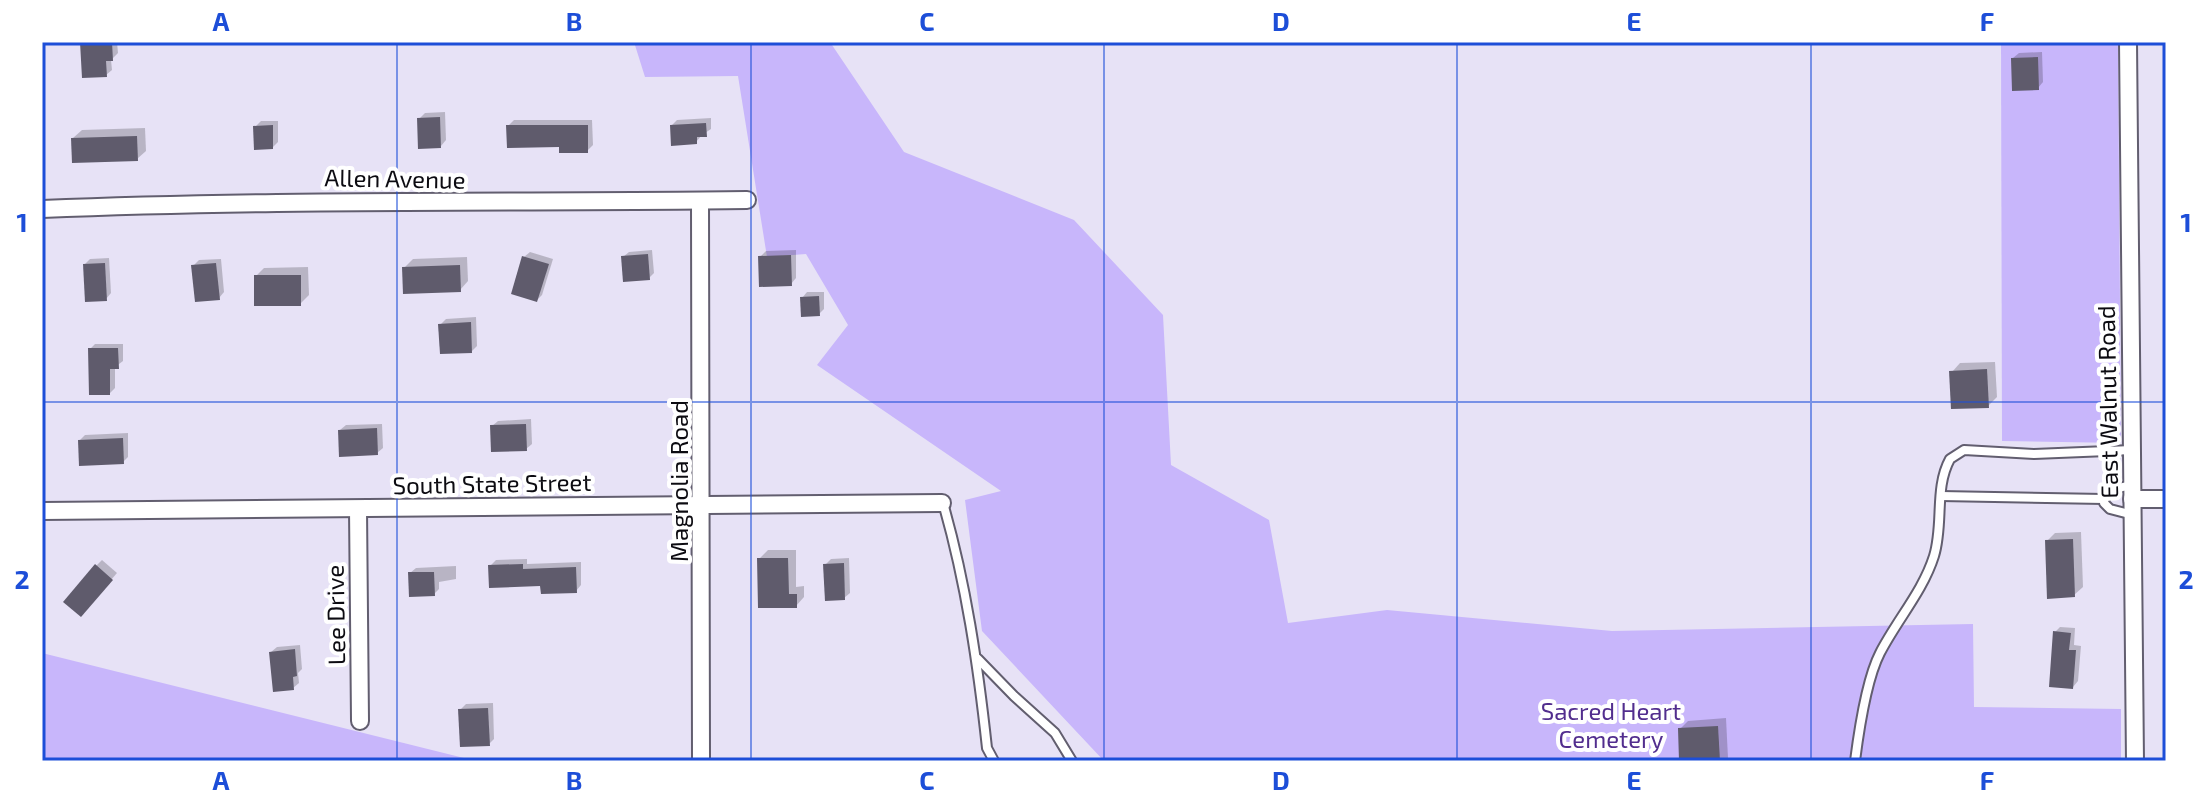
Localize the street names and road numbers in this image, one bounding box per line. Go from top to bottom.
street label: Allen Avenue [324,162,466,194]
street label: East Walnut Road [2091,305,2123,499]
street label: Magnolia Road [664,400,693,562]
street label: South State Street [392,467,592,499]
street label: Lee Drive [320,565,350,665]

